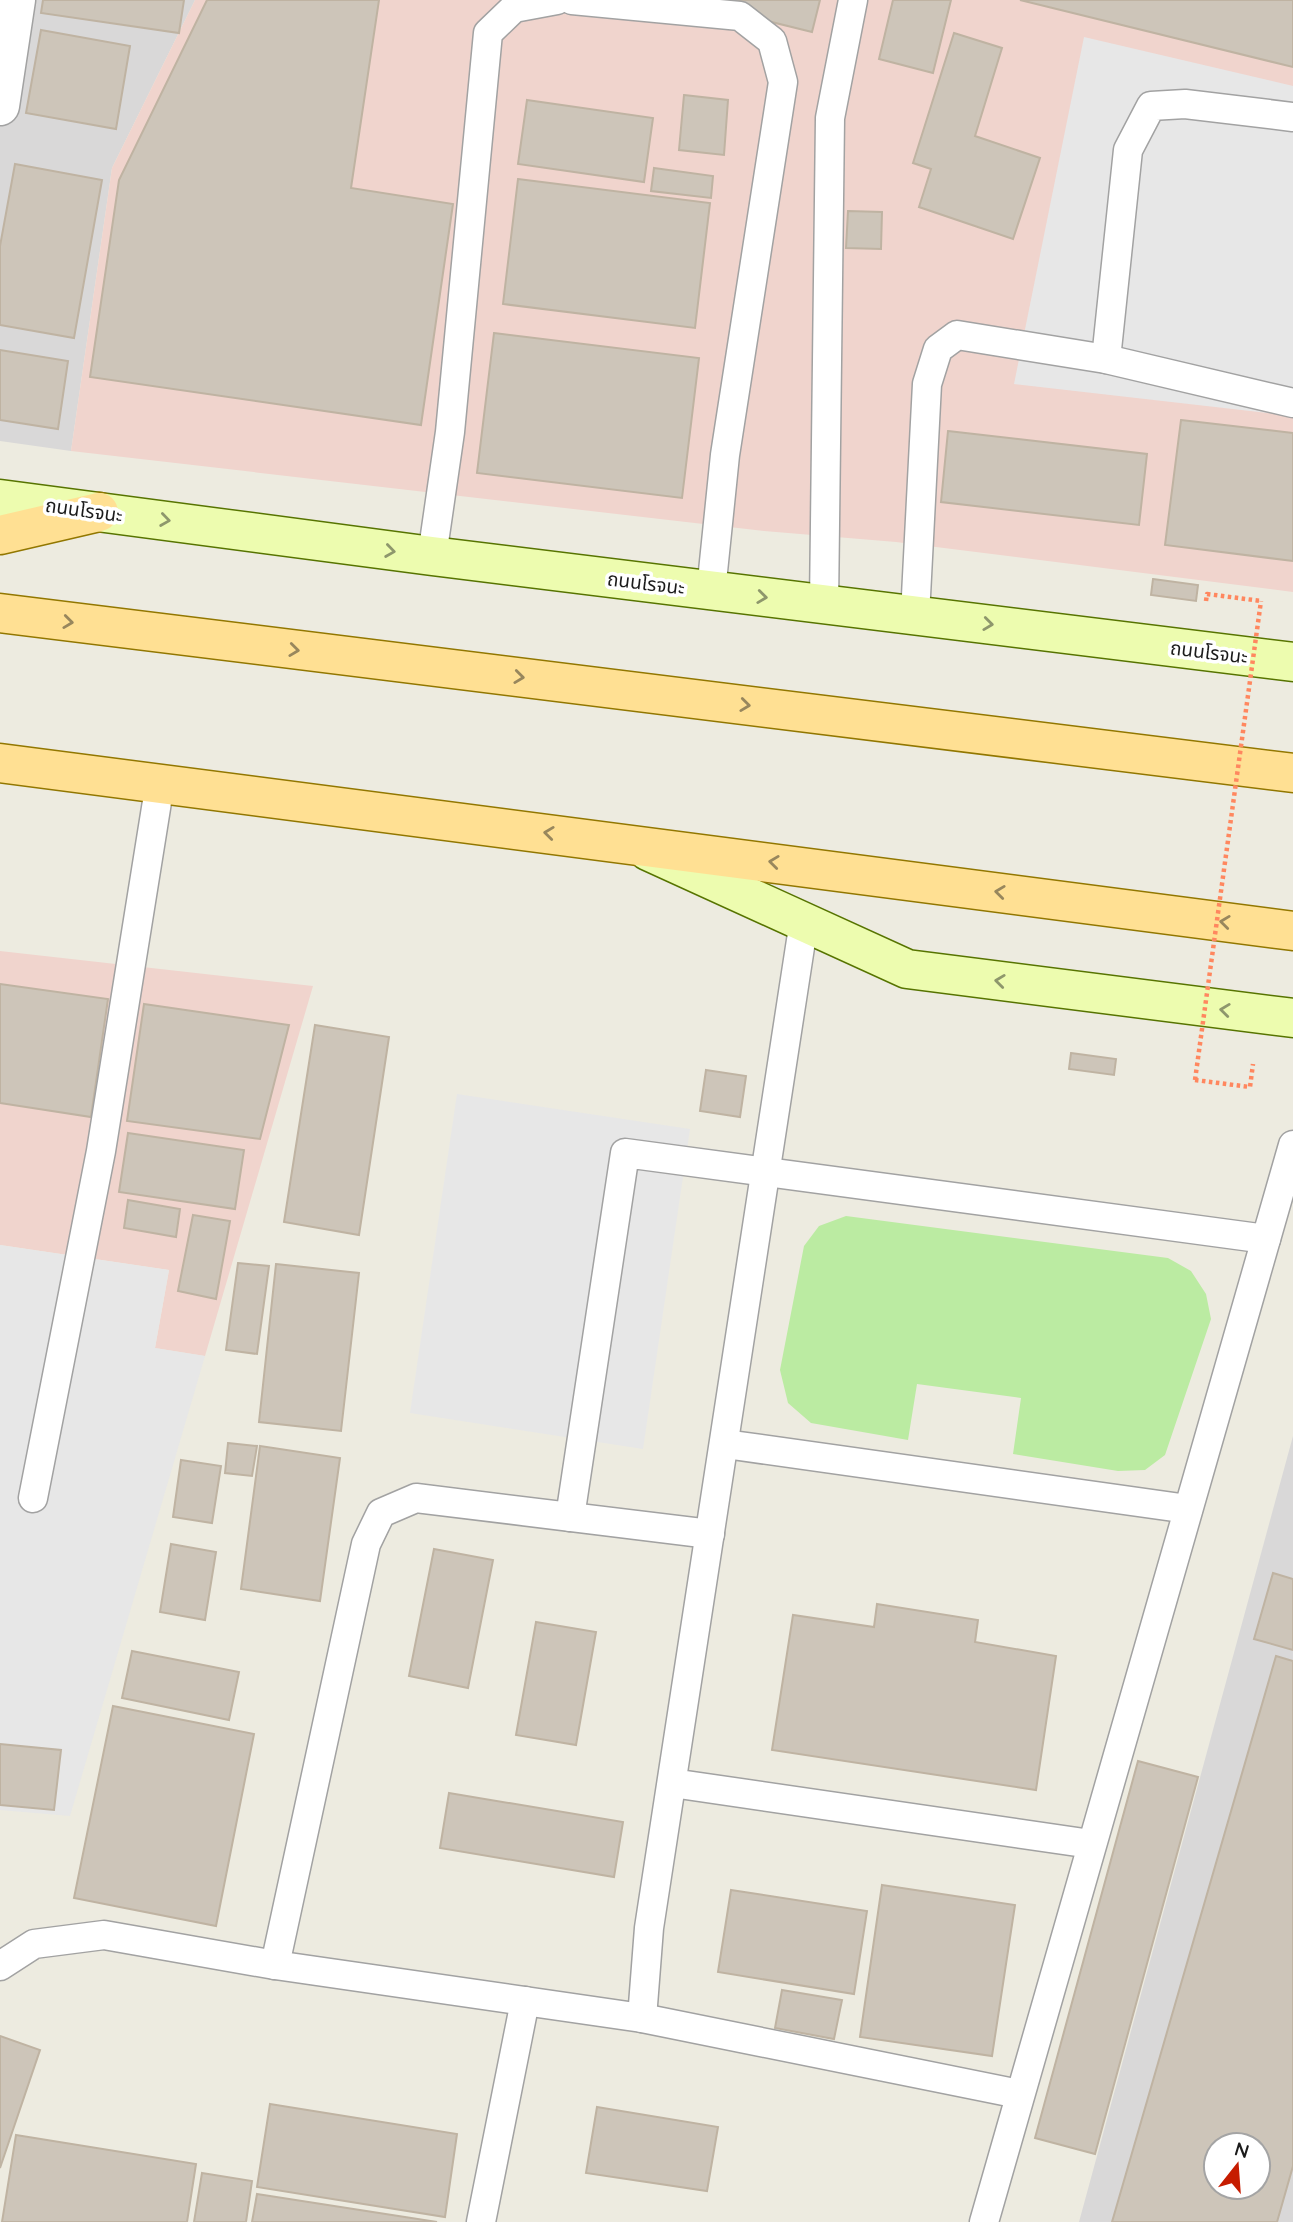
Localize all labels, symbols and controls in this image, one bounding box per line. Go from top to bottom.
street label: ถนนโรจนะ [44,493,124,527]
one-way arrow [159,513,171,528]
one-way arrow [384,543,396,558]
street label: ถนนโรจนะ [606,566,686,600]
one-way arrow [756,590,768,605]
one-way arrow [62,614,74,629]
one-way arrow [982,617,994,632]
street label: ถนนโรจนะ [1169,635,1249,669]
one-way arrow [288,642,299,657]
one-way arrow [513,670,525,685]
one-way arrow [739,698,751,713]
one-way arrow [543,826,554,841]
one-way arrow [768,855,780,870]
one-way arrow [994,885,1006,900]
one-way arrow [1219,914,1231,929]
one-way arrow [994,973,1006,988]
one-way arrow [1219,1002,1231,1017]
north arrow [1202,2131,1272,2201]
text: N [1232,2136,1252,2163]

